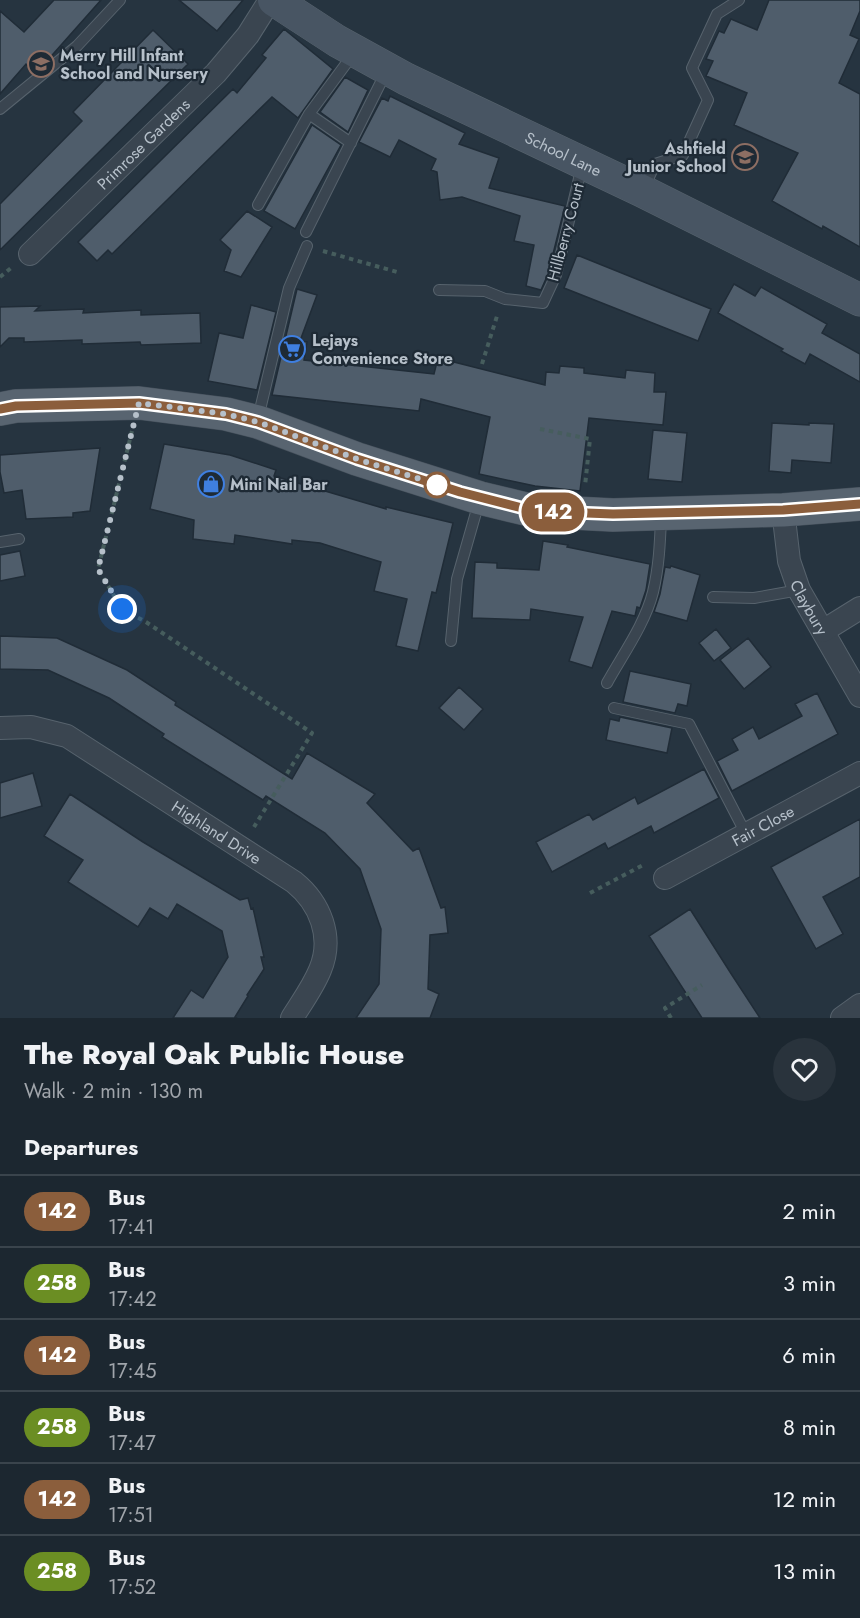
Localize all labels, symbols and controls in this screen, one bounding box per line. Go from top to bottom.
place label: Merry Hill Infant School and Nursery [60,44,209,85]
school or university icon: Merry Hill Infant School and Nursery [26,49,56,79]
street label: Primrose Gardens [92,93,195,195]
street label: School Lane [521,126,605,182]
place label: Ashfield Junior School [624,137,726,178]
school or university icon: Ashfield Junior School [730,142,760,172]
street label: Hillberry Court [541,180,590,284]
place label: Lejays Convenience Store [312,329,453,370]
supermarket icon: Lejays Convenience Store [277,334,307,364]
shop icon: Mini Nail Bar [196,469,226,499]
unlabelled marker [424,472,450,498]
place label: Mini Nail Bar [230,473,328,496]
line badge: 142 [518,492,588,532]
text: 142 [533,497,573,527]
street label: Claybury [784,577,834,640]
your location [107,594,137,624]
street label: Highland Drive [167,795,266,870]
street label: Fair Close [728,800,798,852]
text: The Royal Oak Public House [24,1034,404,1075]
button: heart [773,1038,836,1101]
text: Walk · 2 min · 130 m [24,1077,203,1106]
text: Departures [24,1131,138,1163]
text: Bus [108,1181,145,1213]
text: 2 min [782,1195,836,1227]
text: 142 [37,1196,77,1226]
text: 17:41 [108,1213,154,1242]
text: Bus [108,1253,145,1285]
text: 3 min [783,1267,836,1299]
text: 258 [37,1268,77,1298]
text: 17:42 [108,1285,157,1314]
text: Bus [108,1325,145,1357]
text: 6 min [782,1339,836,1371]
text: 142 [37,1340,77,1370]
text: 17:45 [108,1357,156,1386]
text: Bus [108,1397,145,1429]
text: 8 min [783,1411,836,1443]
text: 258 [37,1412,77,1442]
text: 17:47 [108,1429,156,1458]
text: Bus [108,1469,145,1501]
text: 12 min [773,1483,836,1515]
text: 142 [37,1484,77,1514]
text: 17:51 [108,1501,154,1530]
text: Bus [108,1541,145,1573]
text: 13 min [773,1555,836,1587]
text: 258 [37,1556,77,1586]
text: 17:52 [108,1573,156,1602]

